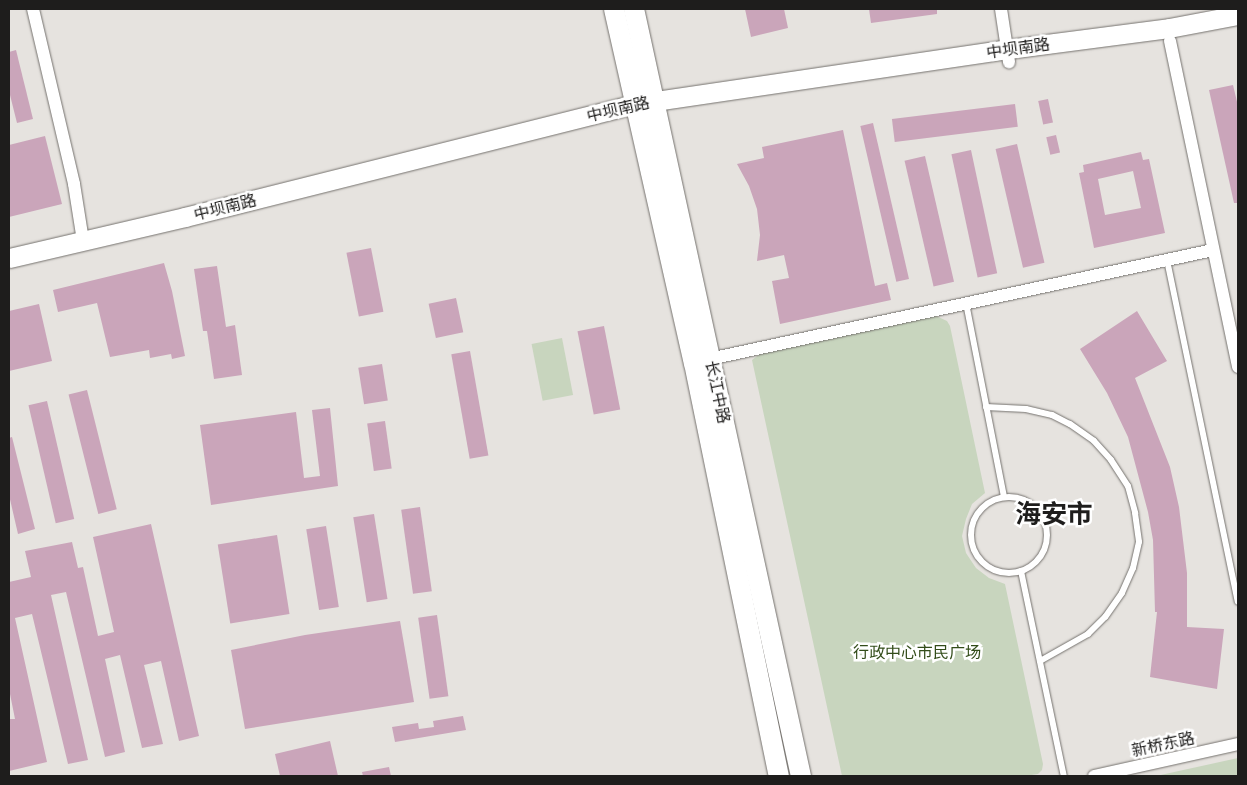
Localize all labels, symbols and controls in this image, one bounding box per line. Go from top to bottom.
street label: 中坝南路 [985,34,1051,62]
street label: 中坝南路 [585,92,651,126]
street label: 中坝南路 [192,190,258,224]
street label: 长江中路 [702,359,734,425]
district label: 海安市 [1015,498,1093,530]
park label: 行政中心市民广场 [853,642,981,662]
street label: 新桥东路 [1130,728,1196,760]

